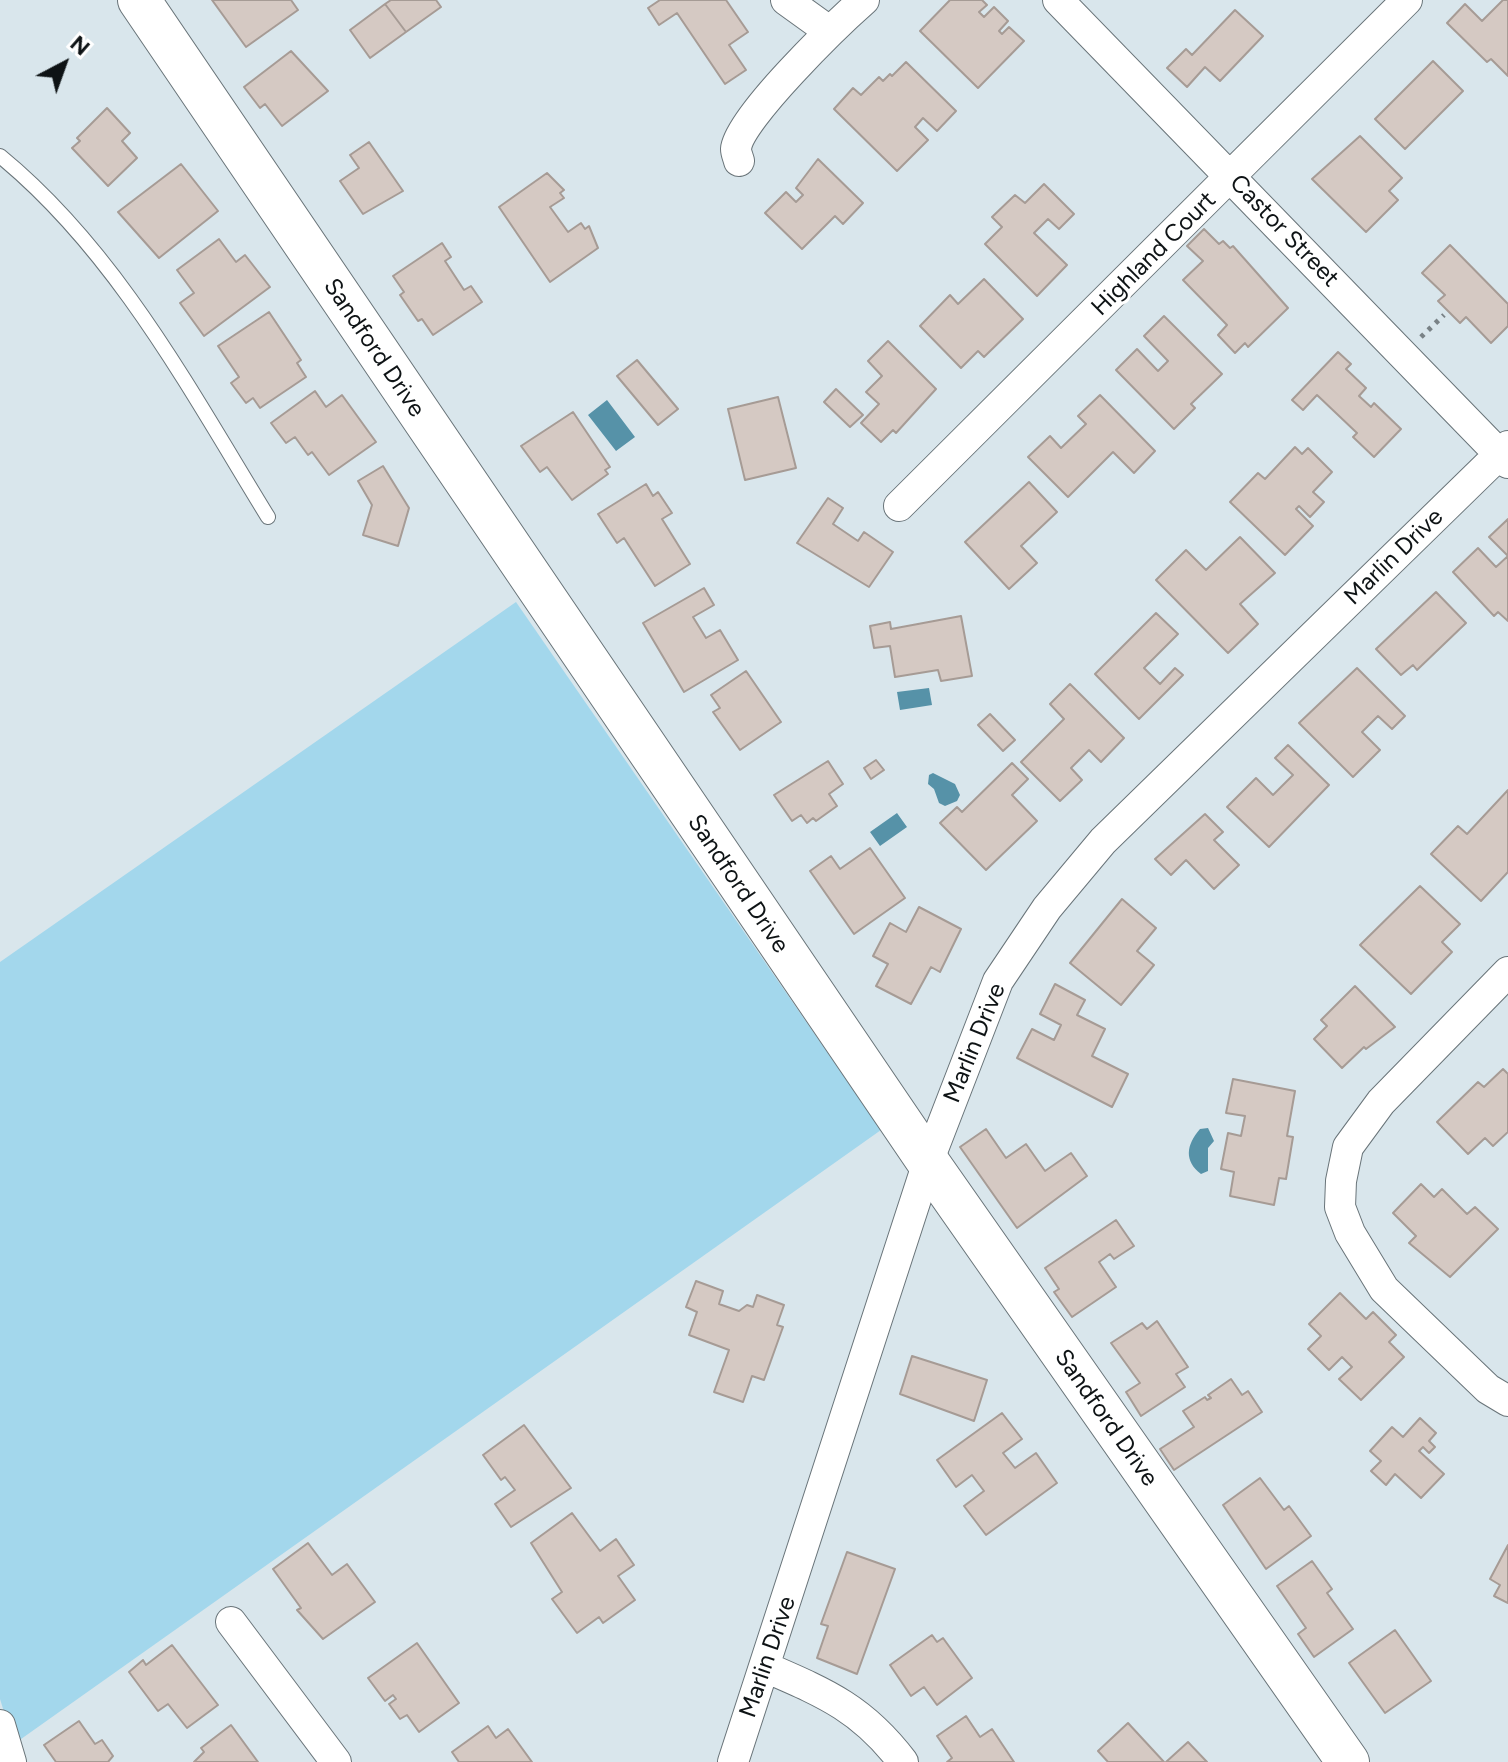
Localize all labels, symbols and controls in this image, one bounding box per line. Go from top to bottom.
north arrow [24,24,104,104]
text: N [65,30,95,61]
street label: Castor Street [1223,169,1345,293]
street label: Highland Court [1086,186,1222,322]
street label: Sandford Drive [317,273,431,423]
street label: Marlin Drive [1339,503,1449,611]
street label: Sandford Drive [681,809,795,959]
street label: Marlin Drive [938,979,1012,1107]
street label: Sandford Drive [1048,1344,1164,1492]
street label: Marlin Drive [734,1593,802,1721]

